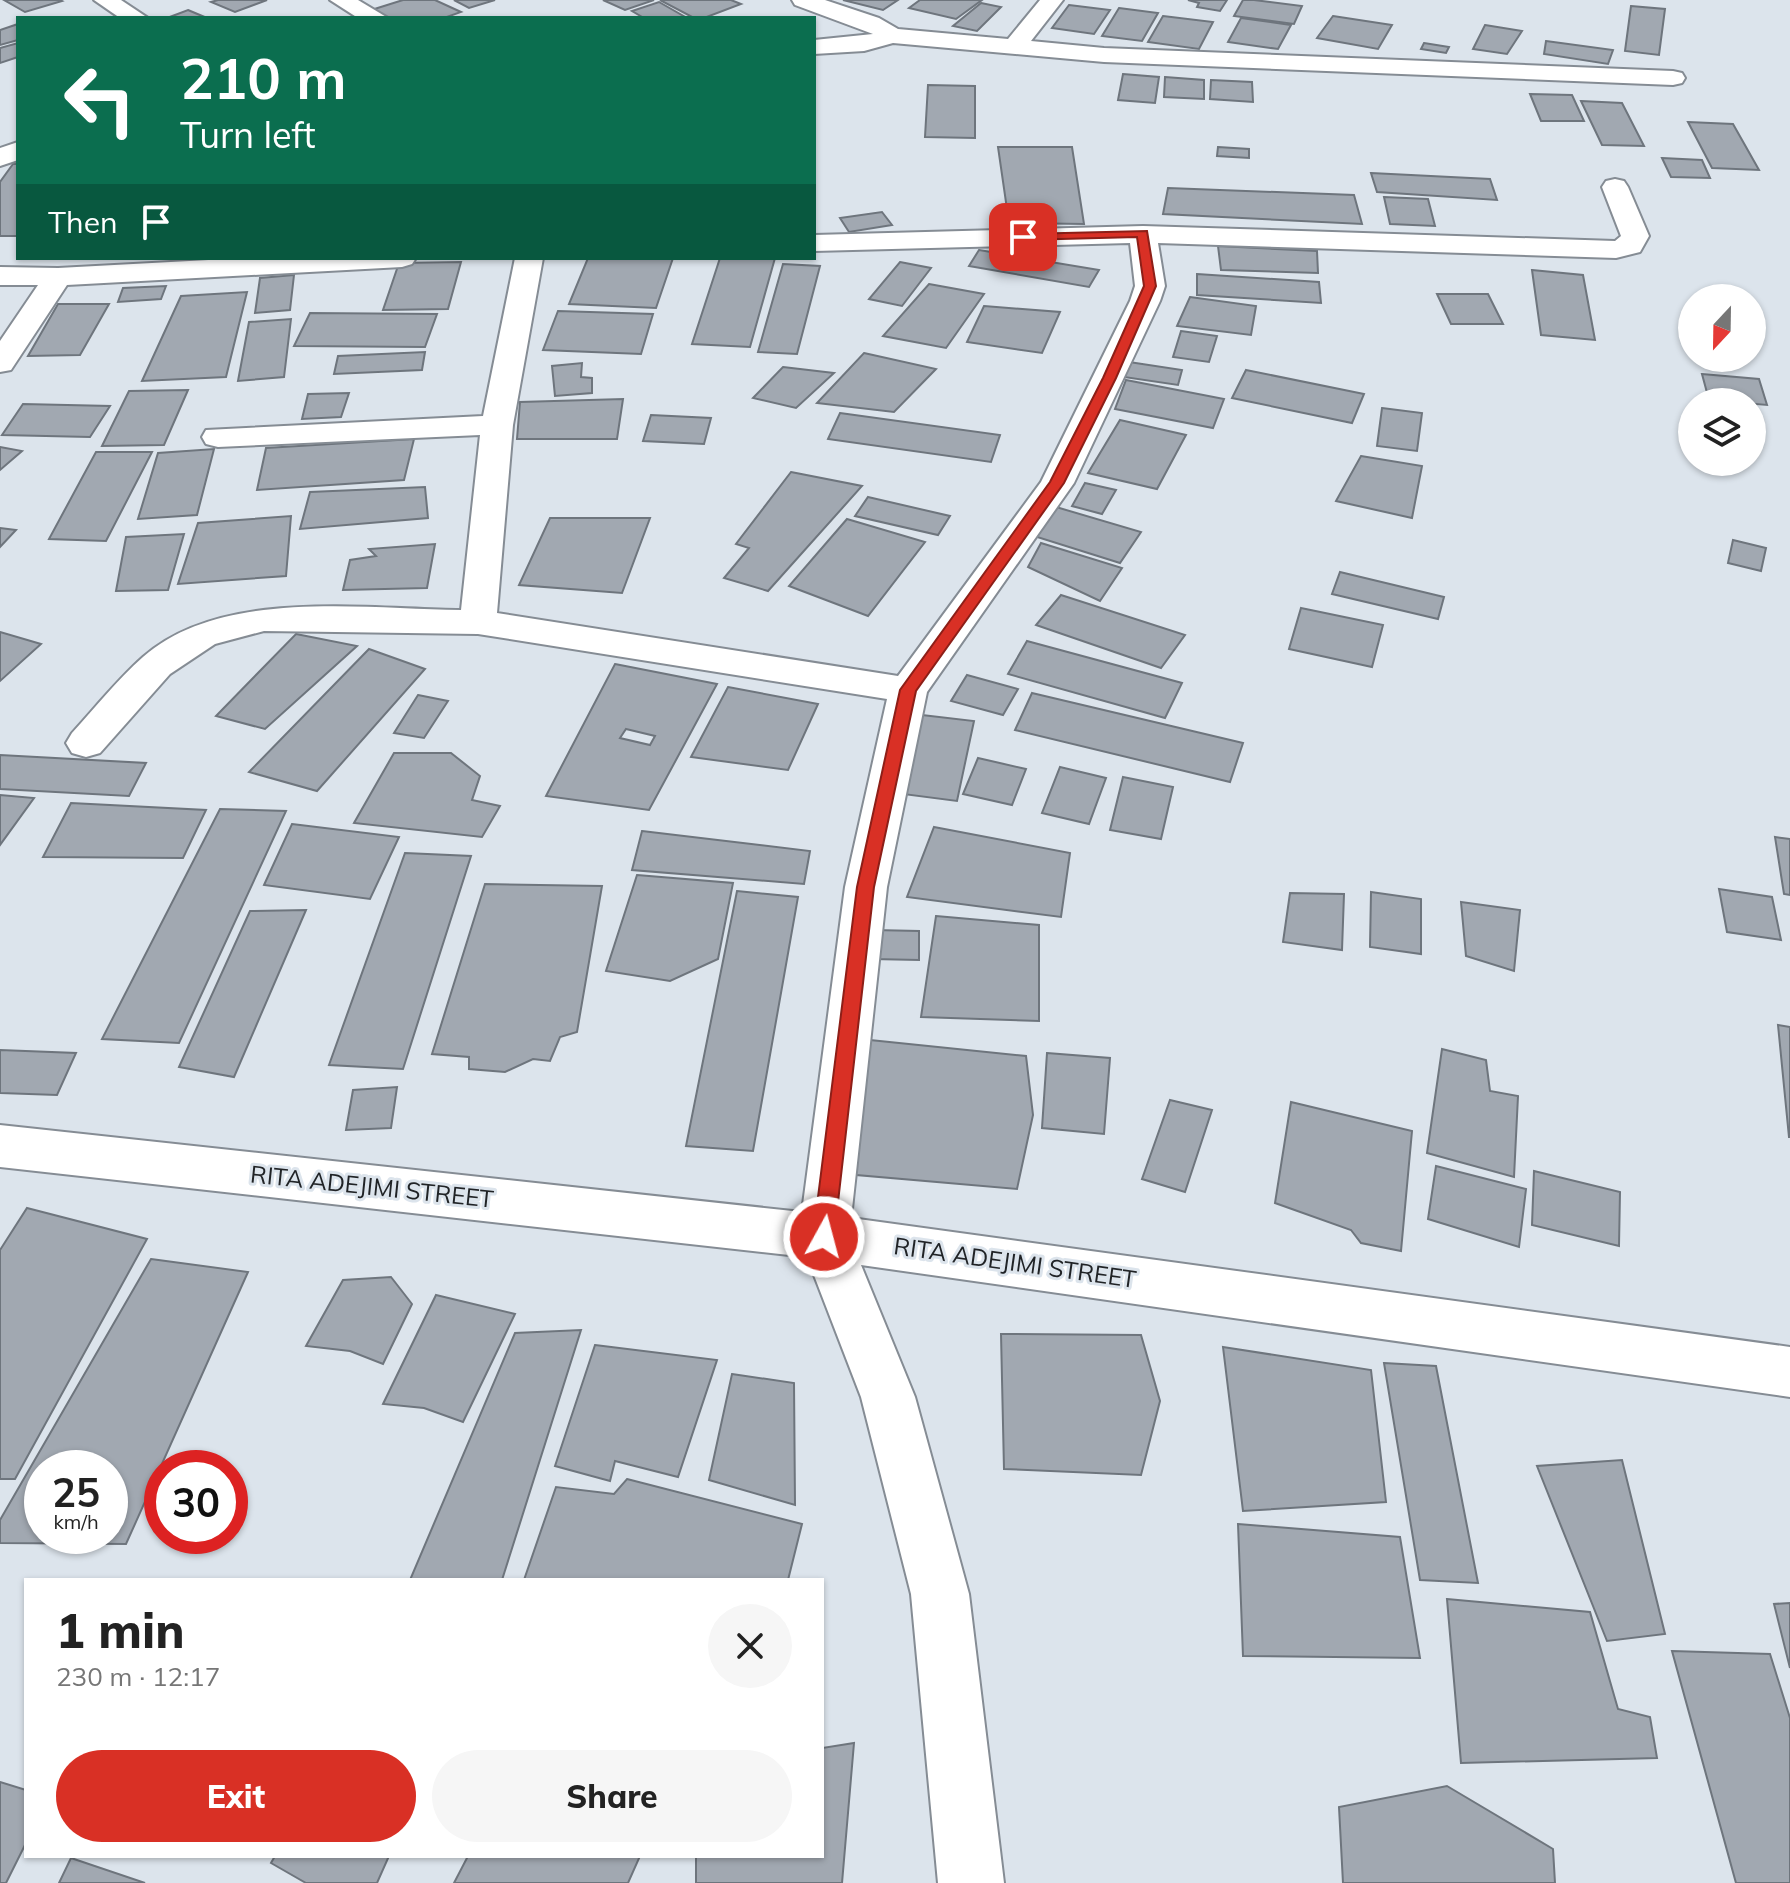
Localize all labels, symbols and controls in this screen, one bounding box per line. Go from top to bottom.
text: 210 m [180,43,347,113]
icon: left [48,48,152,152]
text: Turn left [180,112,316,157]
icon: arrive [134,200,178,244]
text: Then [48,203,118,241]
pin [989,203,1057,271]
icon: arrive [1001,215,1045,259]
north arrow [1678,284,1766,372]
map controls [1678,284,1766,476]
button: layers [1678,388,1766,476]
street label: RITA ADEJIMI STREET [249,1158,496,1214]
position arrow [782,1195,866,1279]
street label: RITA ADEJIMI STREET [892,1230,1139,1294]
speed limit sign: 30 [144,1450,248,1554]
text: 25 [52,1467,100,1517]
text: km/h [53,1509,99,1534]
text: 1 min [56,1600,185,1660]
button: close [708,1604,792,1688]
text: 230 m · 12:17 [56,1660,220,1693]
button: Exit [56,1750,416,1842]
button: Share [432,1750,792,1842]

